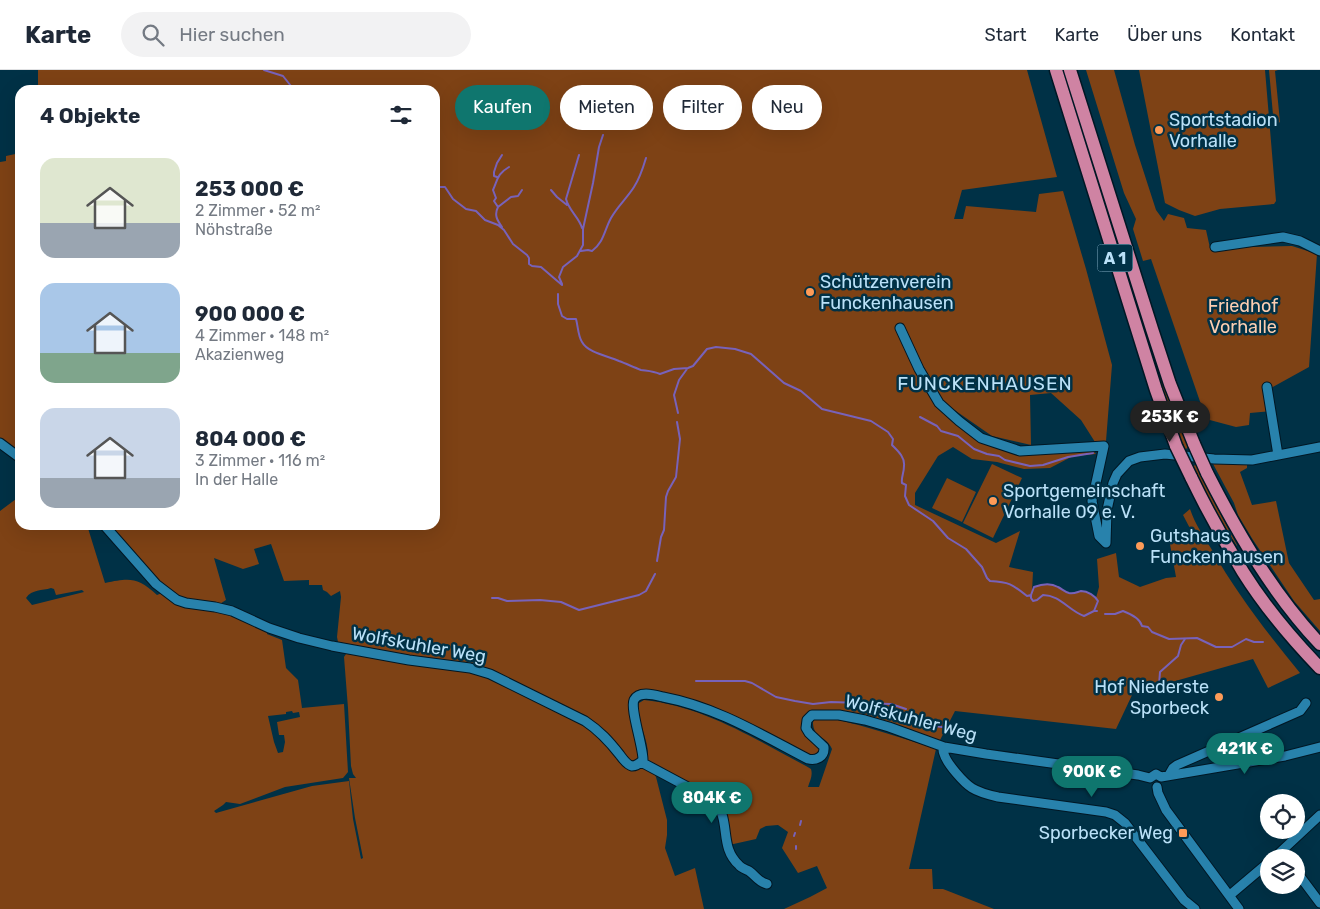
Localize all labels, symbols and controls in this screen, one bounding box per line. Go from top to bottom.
search box [121,12,471,57]
text: Karte [25,21,91,49]
icon: search [139,21,167,49]
text: Hier suchen [179,23,285,46]
text: Start [984,24,1027,46]
text: Karte [1055,24,1099,46]
text: Über uns [1127,24,1202,46]
text: Kontakt [1230,24,1295,46]
chip: Kaufen [455,85,550,130]
chip: Mieten [560,85,653,130]
chip: Filter [663,85,742,130]
chip: Neu [752,85,822,130]
icon: filters [387,101,415,129]
text: 4 Objekte [40,103,140,128]
place label: Sportstadion Vorhalle [1169,109,1278,152]
marker: Sportstadion Vorhalle [1153,124,1165,136]
text: 253 000 € [195,176,304,201]
icon: home [80,178,140,238]
text: 2 Zimmer · 52 m² [195,201,321,220]
text: Nöhstraße [195,220,273,239]
road number: A 1 [1098,244,1132,272]
place label: Schützenverein Funckenhausen [820,271,954,314]
marker: Schützenverein Funckenhausen [804,286,816,298]
park label: Friedhof Vorhalle [1208,295,1278,338]
text: 900 000 € [195,301,305,326]
icon: home [80,303,140,363]
text: 4 Zimmer · 148 m² [195,326,329,345]
text: Akazienweg [195,345,284,364]
district label: FUNCKENHAUSEN [897,372,1073,395]
pin: 253K € [1129,400,1211,443]
text: 253K € [1141,407,1199,426]
text: 804 000 € [195,426,306,451]
icon: home [80,428,140,488]
text: 3 Zimmer · 116 m² [195,451,325,470]
text: In der Halle [195,470,278,489]
place label: Sportgemeinschaft Vorhalle 09 e. V. [1003,480,1165,523]
marker: Sportgemeinschaft Vorhalle 09 e. V. [987,495,999,507]
place label: Gutshaus Funckenhausen [1150,525,1284,568]
marker: Gutshaus Funckenhausen [1134,540,1146,552]
street label: Wolfskuhler Weg [350,622,488,668]
place label: Hof Niederste Sporbeck [1094,676,1210,719]
street label: Wolfskuhler Weg [843,690,979,746]
marker: Hof Niederste Sporbeck [1213,691,1225,703]
pin: 421K € [1204,732,1286,775]
text: 421K € [1217,739,1273,758]
pin: 900K € [1051,756,1133,798]
text: 900K € [1063,762,1121,781]
pin: 804K € [671,782,753,824]
text: 804K € [682,788,742,807]
map controls [1260,794,1305,894]
button: locate [1260,794,1305,839]
place label: Sporbecker Weg [1039,822,1173,844]
marker: Sporbecker Weg [1177,827,1189,839]
button: layers [1260,849,1305,894]

